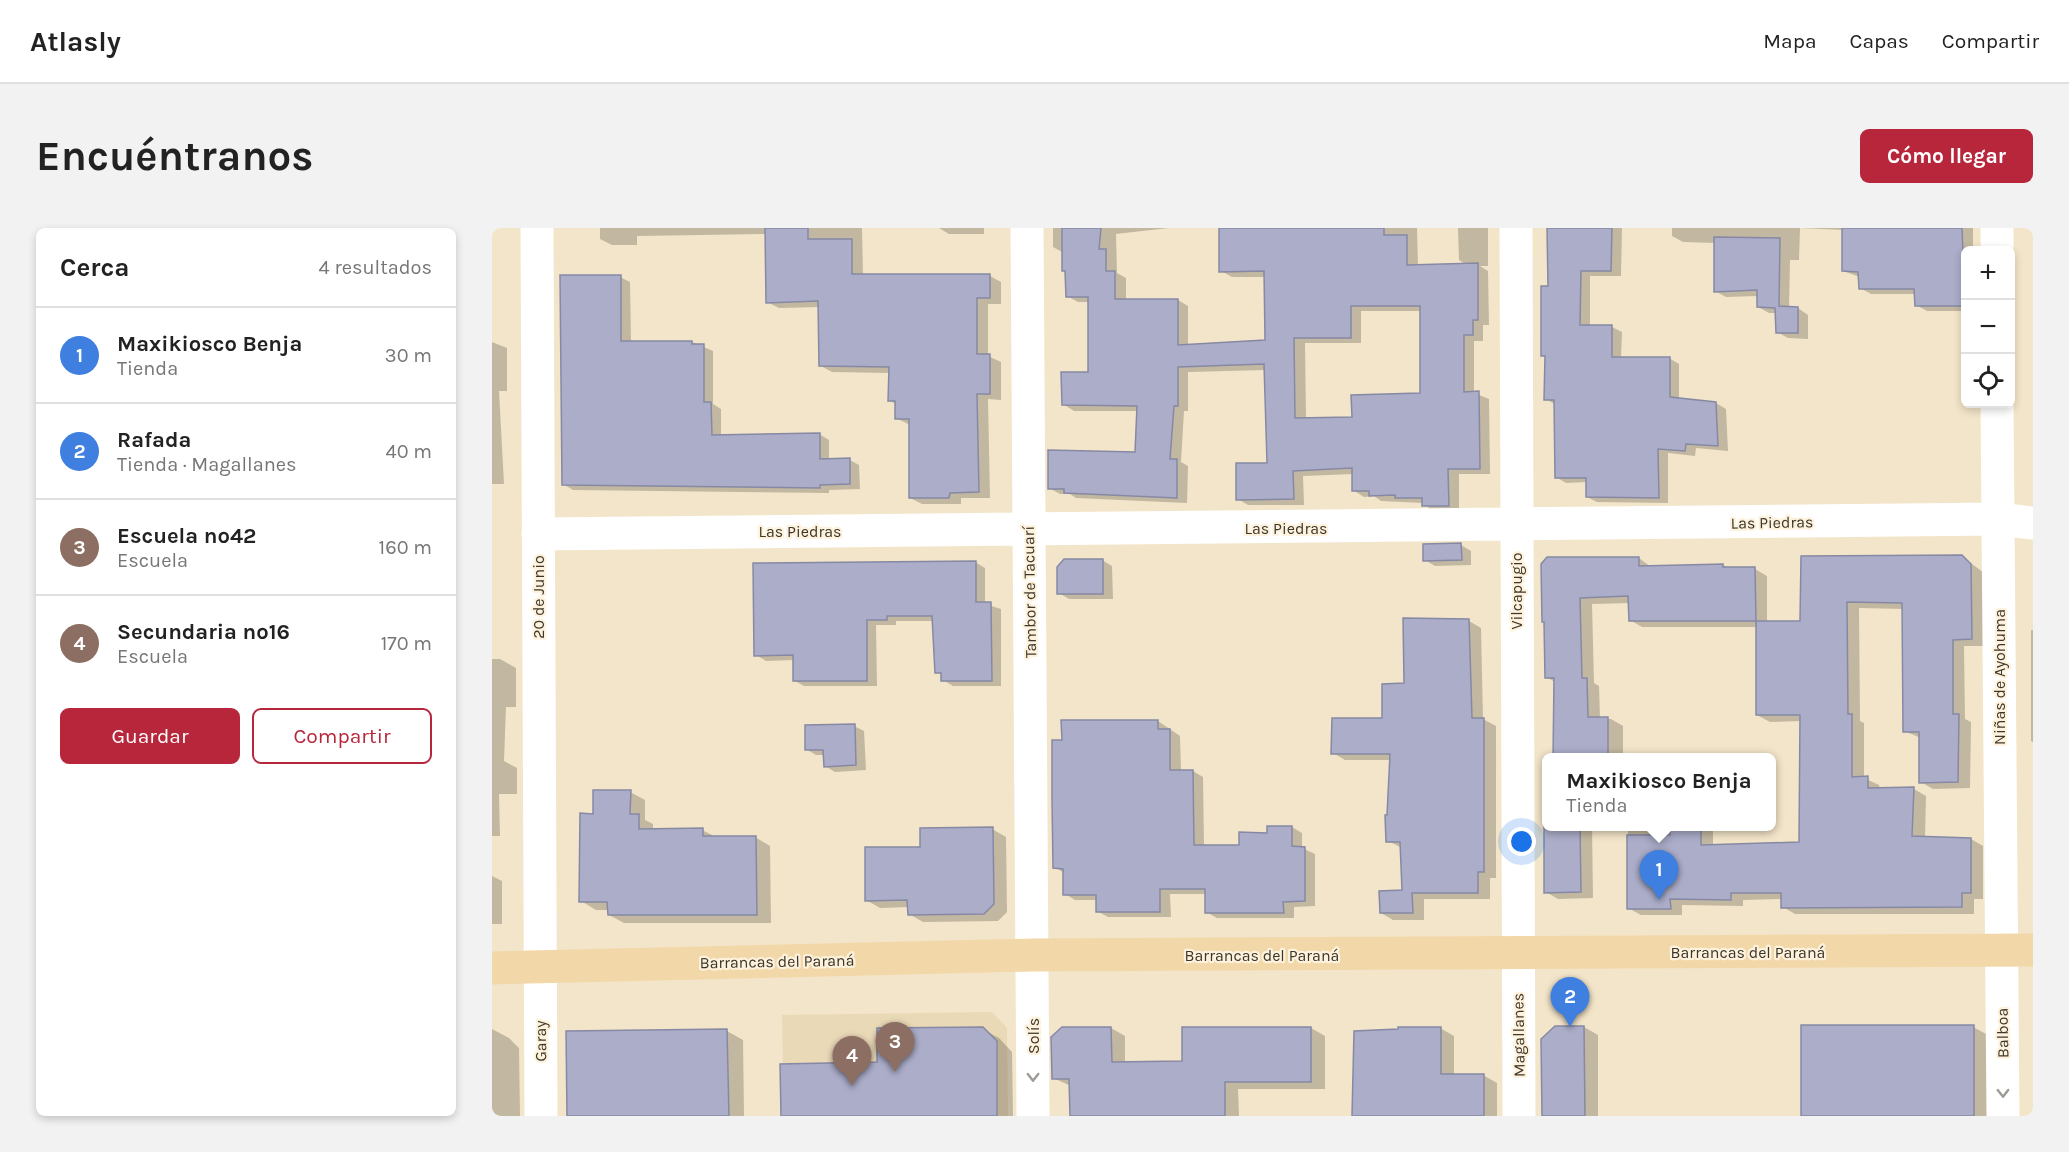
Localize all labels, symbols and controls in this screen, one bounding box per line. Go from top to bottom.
text: Atlasly [30,25,121,58]
text: Mapa [1763,29,1817,53]
text: Capas [1850,29,1909,53]
text: Compartir [1942,29,2039,53]
button: Cómo llegar [1860,129,2033,183]
text: Encuéntranos [36,131,314,181]
map controls [1961,246,2015,408]
button: + [1961,246,2015,300]
text: Cerca [60,252,129,283]
text: 4 resultados [319,256,432,279]
button: − [1961,300,2015,354]
text: Maxikiosco Benja [117,331,302,357]
text: 1 [76,344,83,367]
text: 30 m [385,344,432,367]
button: locate [1961,354,2015,408]
text: Tienda [117,357,178,380]
text: Rafada [117,427,191,453]
text: 2 [73,440,86,463]
text: 40 m [386,440,432,463]
text: Tienda · Magallanes [117,453,297,476]
street label: Las Piedras [1730,512,1814,533]
street label: Las Piedras [1245,519,1327,538]
street label: Las Piedras [759,522,841,541]
text: Escuela nº42 [117,523,256,549]
street label: Tambor de Tacuarí [1019,525,1040,658]
text: 3 [73,536,86,559]
text: 160 m [379,536,432,559]
text: Escuela [117,549,188,572]
street label: Vilcapugio [1507,553,1526,629]
street label: 20 de Junio [529,555,548,639]
street label: Niñas de Ayohuma [1990,609,2009,745]
text: Secundaria nº16 [117,619,290,645]
text: 4 [74,632,85,655]
text: 170 m [381,632,432,655]
text: Escuela [117,645,188,668]
button: Guardar [60,708,240,764]
button: Compartir [252,708,432,764]
popup [1542,753,1776,831]
text: Maxikiosco Benja [1566,768,1752,794]
text: Tienda [1566,794,1628,817]
your location [1507,827,1536,856]
pin: 1 [1640,850,1678,900]
street label: Barrancas del Paraná [1671,943,1825,962]
street label: Barrancas del Paraná [1185,946,1339,965]
street label: Barrancas del Paraná [699,951,855,972]
pin: 2 [1550,978,1590,1027]
street label: Magallanes [1508,993,1529,1077]
street label: Balboa [1993,1008,2012,1058]
street label: Solís [1024,1018,1043,1054]
street label: Garay [531,1020,550,1062]
pin: 3 [876,1022,914,1072]
pin: 4 [832,1036,872,1086]
one-way arrow [1027,1072,1039,1081]
one-way arrow [1997,1088,2009,1097]

